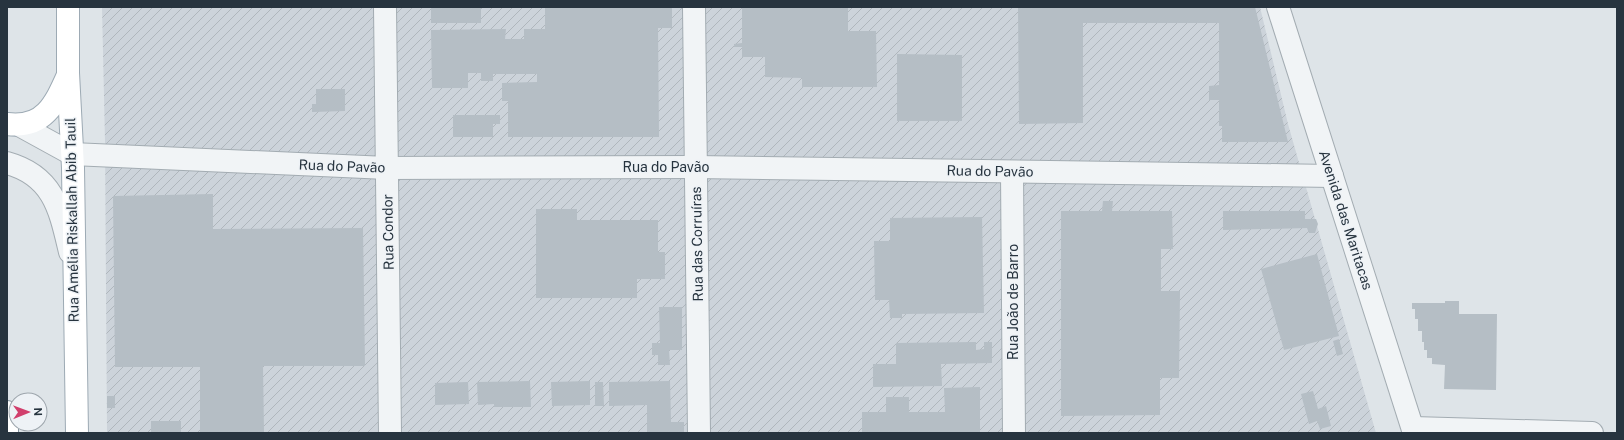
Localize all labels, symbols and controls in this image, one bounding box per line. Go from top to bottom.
street label: Rua Amélia Riskallah Abib Tauil [62,117,82,323]
street label: Avenida das Maritacas [1316,148,1376,292]
street label: Rua do Pavão [298,156,386,176]
street label: Rua do Pavão [623,159,710,175]
street label: Rua do Pavão [946,162,1034,180]
street label: Rua das Corruíras [688,186,706,302]
street label: Rua Condor [379,194,397,270]
street label: Rua João de Barro [1005,244,1021,360]
north arrow [8,392,48,432]
text: N [32,407,44,416]

